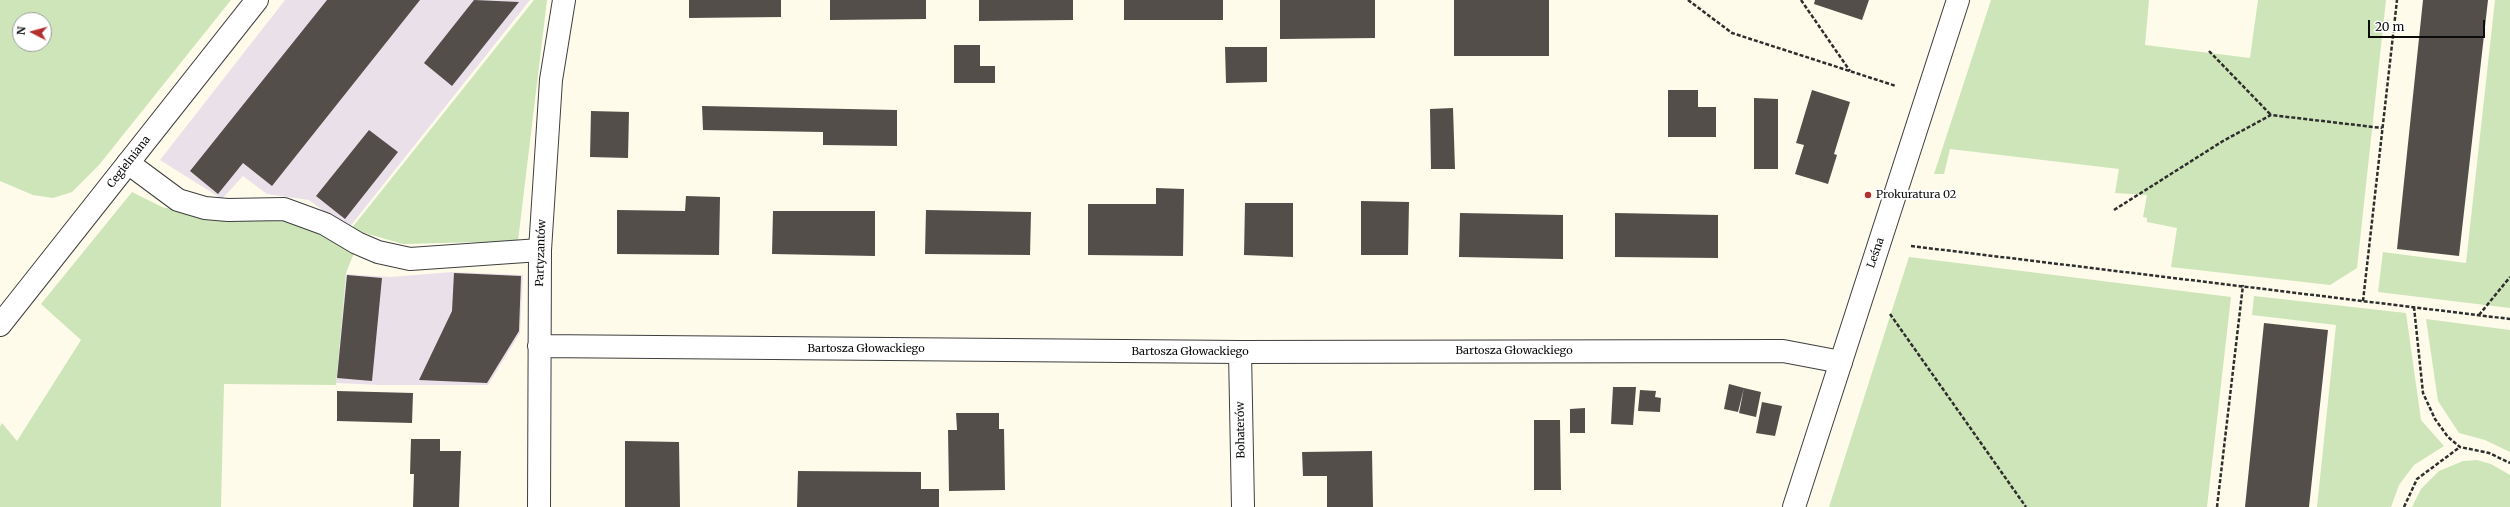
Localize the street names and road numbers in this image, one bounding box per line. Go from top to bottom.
street label: Cegielniana [105,133,153,191]
street label: Partyzantów [533,219,549,287]
street label: Leśna [1865,236,1887,270]
street label: Bartosza Głowackiego [807,342,925,356]
street label: Bartosza Głowackiego [1455,344,1573,358]
street label: Bartosza Głowackiego [1131,345,1249,359]
street label: Bohaterów [1234,401,1248,459]

